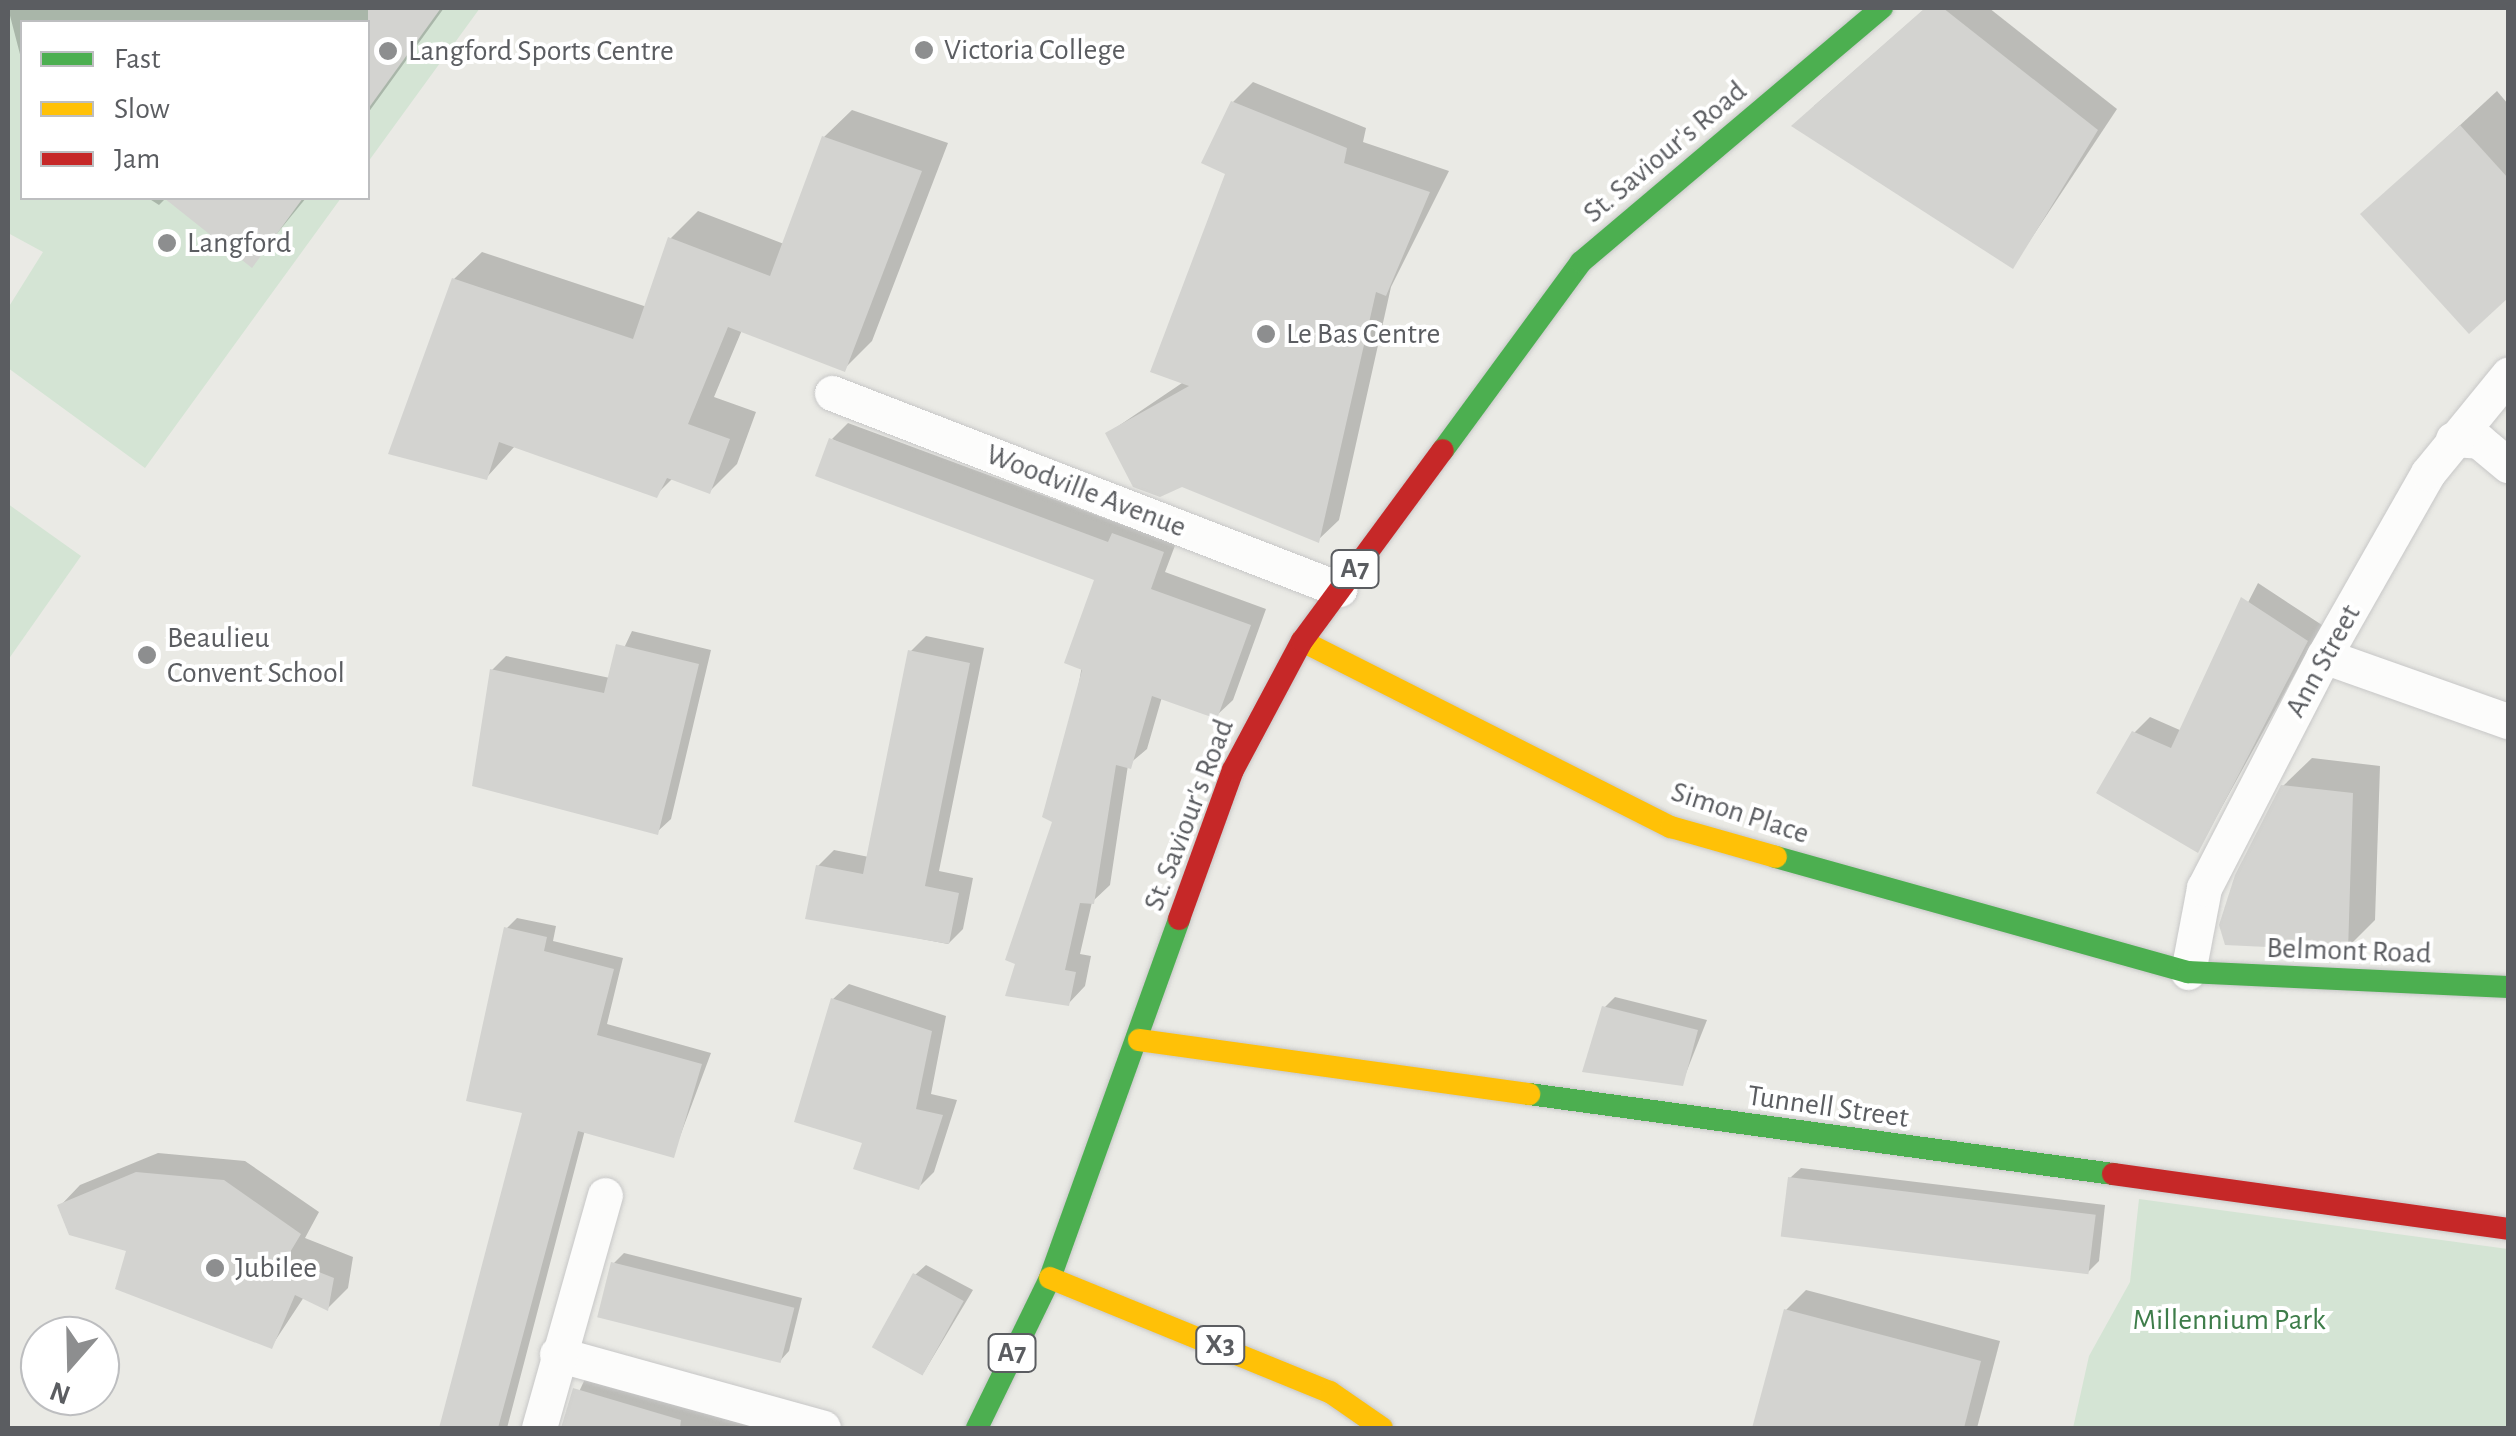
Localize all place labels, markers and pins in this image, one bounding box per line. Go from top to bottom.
place label: Victoria College [944,32,1126,68]
place label: Langford Sports Centre [408,33,674,69]
marker: Victoria College [913,39,935,61]
marker: Langford Sports Centre [377,40,399,62]
place label: Langford [187,225,291,261]
marker: Langford [156,232,178,254]
place label: Le Bas Centre [1286,316,1440,352]
marker: Le Bas Centre [1255,323,1277,345]
place label: Beaulieu Convent School [167,620,345,690]
marker: Beaulieu Convent School [136,644,158,666]
place label: Jubilee [235,1250,317,1286]
marker: Jubilee [204,1257,226,1279]

